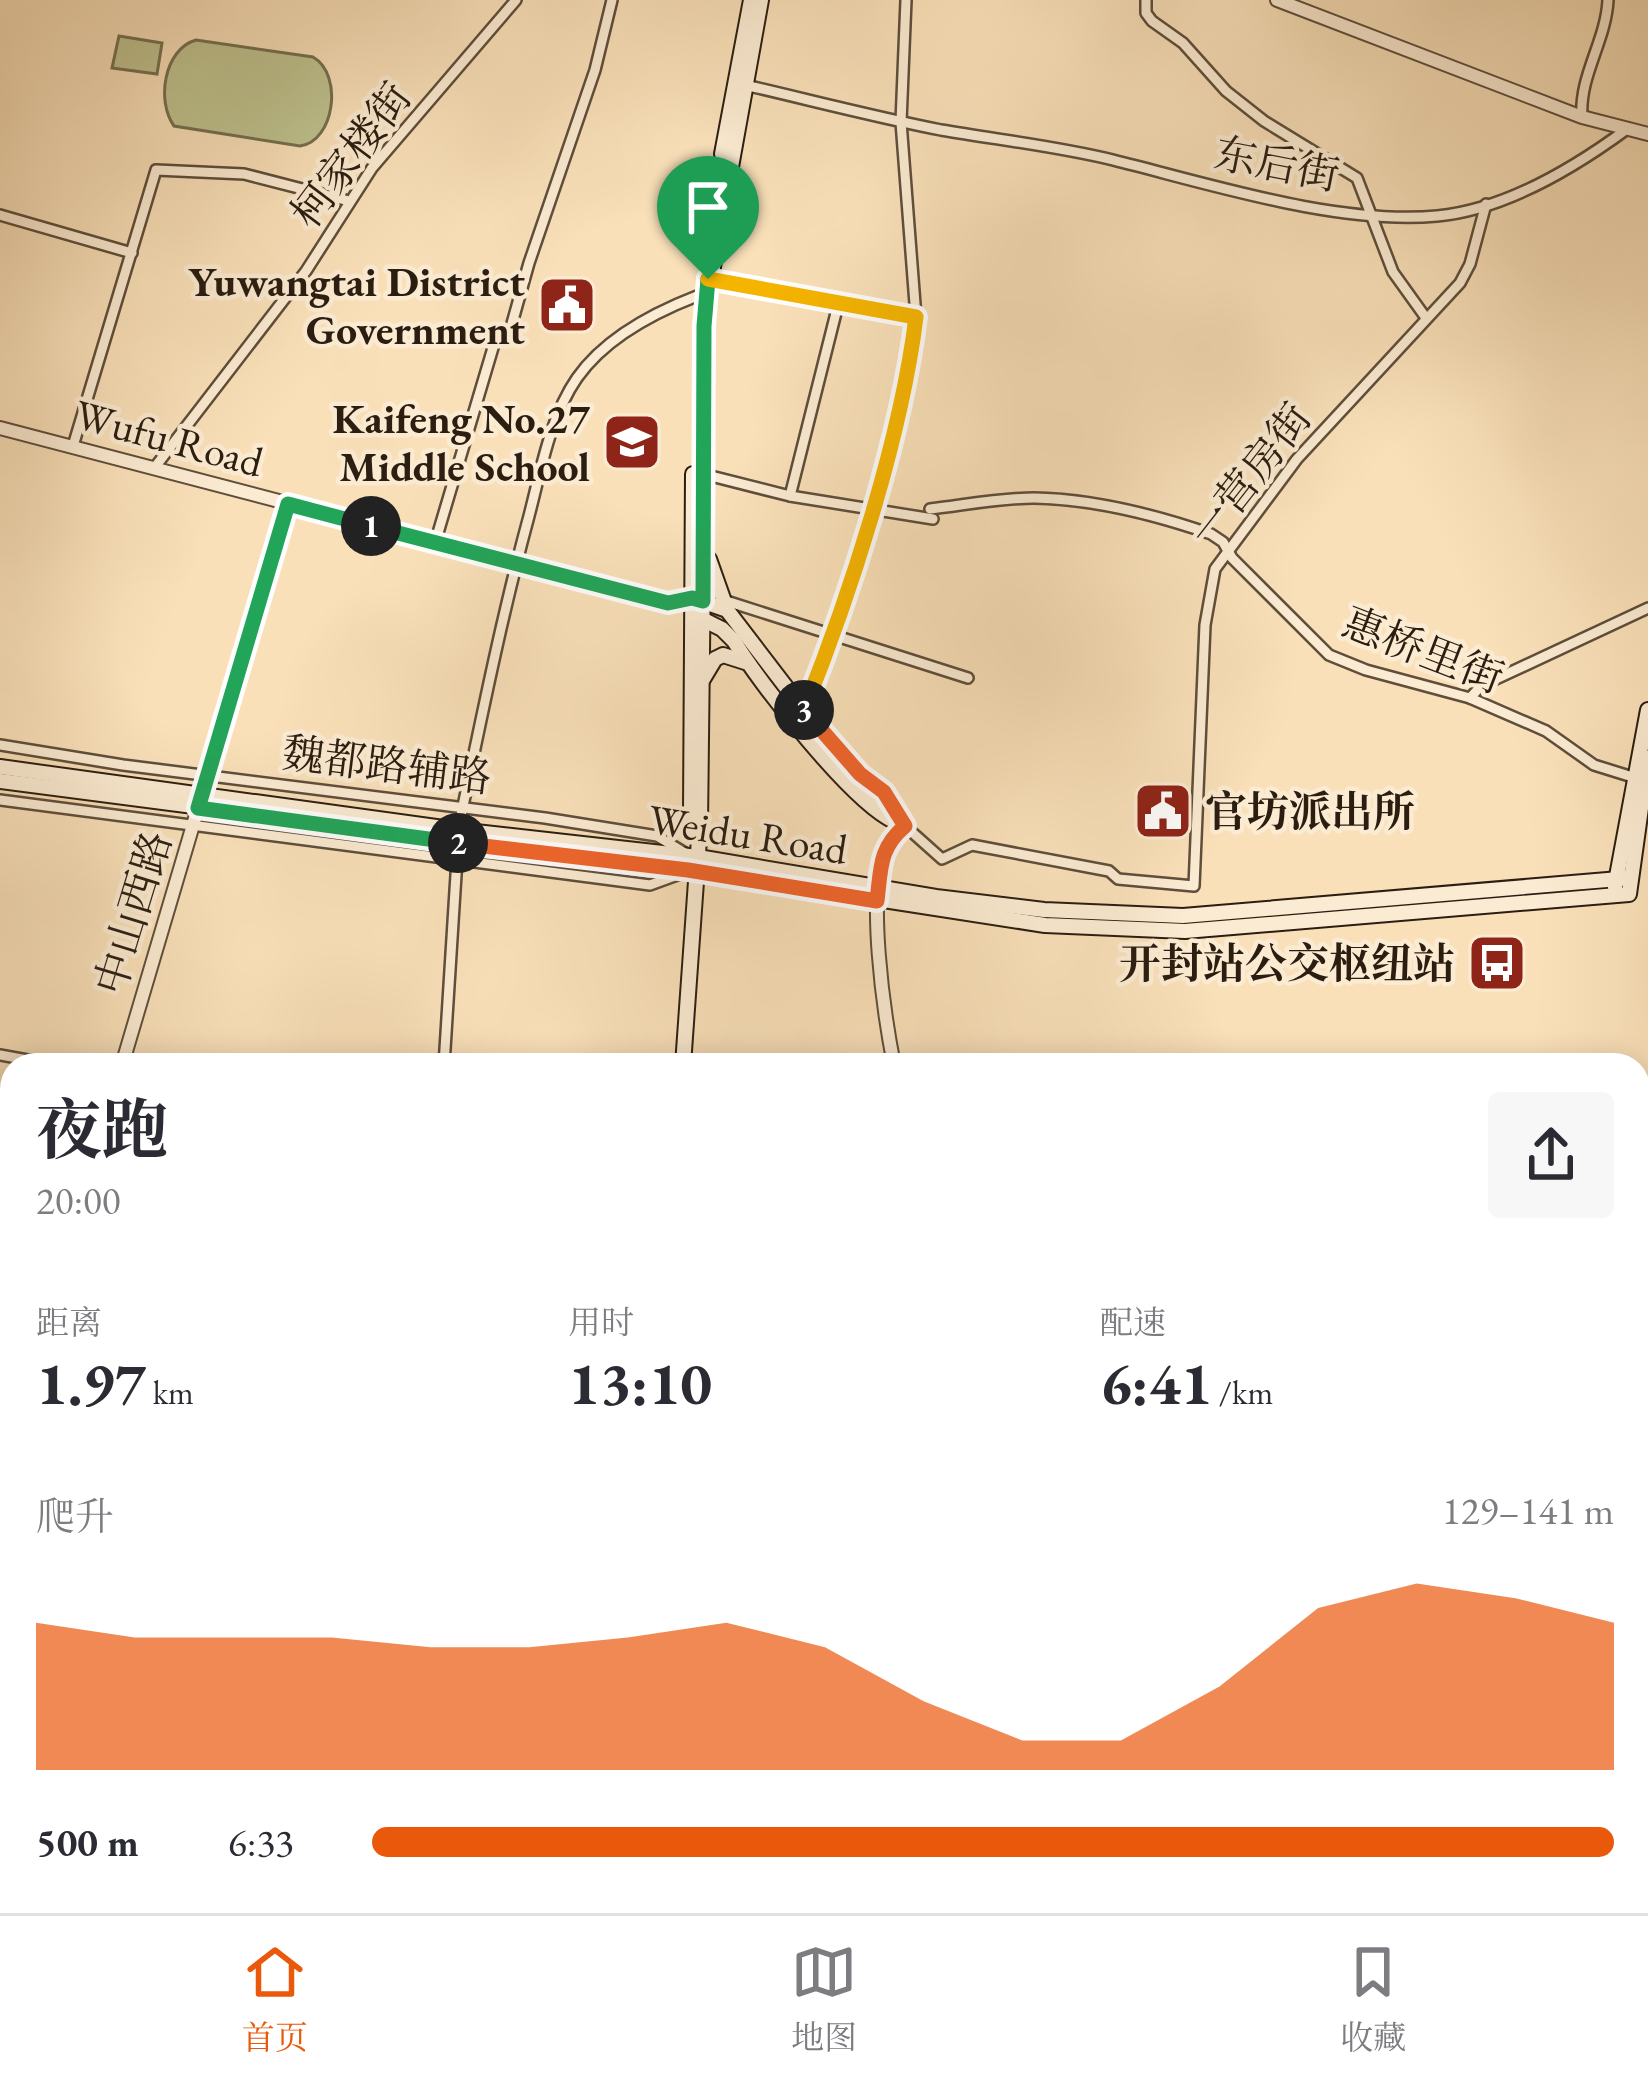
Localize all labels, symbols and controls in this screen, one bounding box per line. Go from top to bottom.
street label: 柯家楼街 [278,71,424,239]
street label: 东后街 [1210,125,1344,203]
pin [657,156,759,279]
icon: arrive [675,174,741,240]
place label: Yuwangtai District Government [188,254,525,357]
public building icon: Yuwangtai District Government [536,274,598,336]
street label: Wufu Road [69,387,270,490]
place label: Kaifeng No.27 Middle School [333,391,591,494]
street label: 一营房街 [1177,392,1323,558]
school or university icon: Kaifeng No.27 Middle School [601,411,663,473]
pin: 1 [341,496,401,556]
text: 1 [362,504,380,547]
street label: 惠桥里街 [1335,594,1511,706]
pin: 3 [774,680,834,740]
text: 3 [795,688,813,731]
street label: 魏都路辅路 [279,725,495,805]
public building icon: 官坊派出所 [1132,780,1194,842]
place label: 官坊派出所 [1205,784,1415,839]
street label: Weidu Road [645,791,852,877]
pin: 2 [428,813,488,873]
text: 2 [449,821,467,864]
street label: 中山西路 [82,825,184,1001]
bus stop icon: 开封站公交枢纽站 [1466,932,1528,994]
place label: 开封站公交枢纽站 [1119,936,1455,991]
text: 夜跑 [36,1087,168,1173]
button: share [1488,1092,1614,1218]
text: 20:00 [36,1175,121,1226]
text: 距离 [36,1301,102,1344]
text: 用时 [568,1301,634,1344]
text: 配速 [1100,1301,1166,1344]
text: 1.97 [36,1344,146,1422]
text: 13:10 [568,1344,712,1422]
text: 6:41 [1100,1344,1212,1422]
text: km [146,1371,194,1414]
text: /km [1212,1371,1273,1414]
text: 129–141 m [1442,1485,1614,1536]
text: 爬升 [36,1491,114,1542]
text: 500 m [36,1817,139,1868]
text: 6:33 [228,1817,294,1868]
tab: 首页 [242,1939,308,2059]
tab: 地图 [791,1939,857,2059]
tab: 收藏 [1340,1939,1406,2059]

